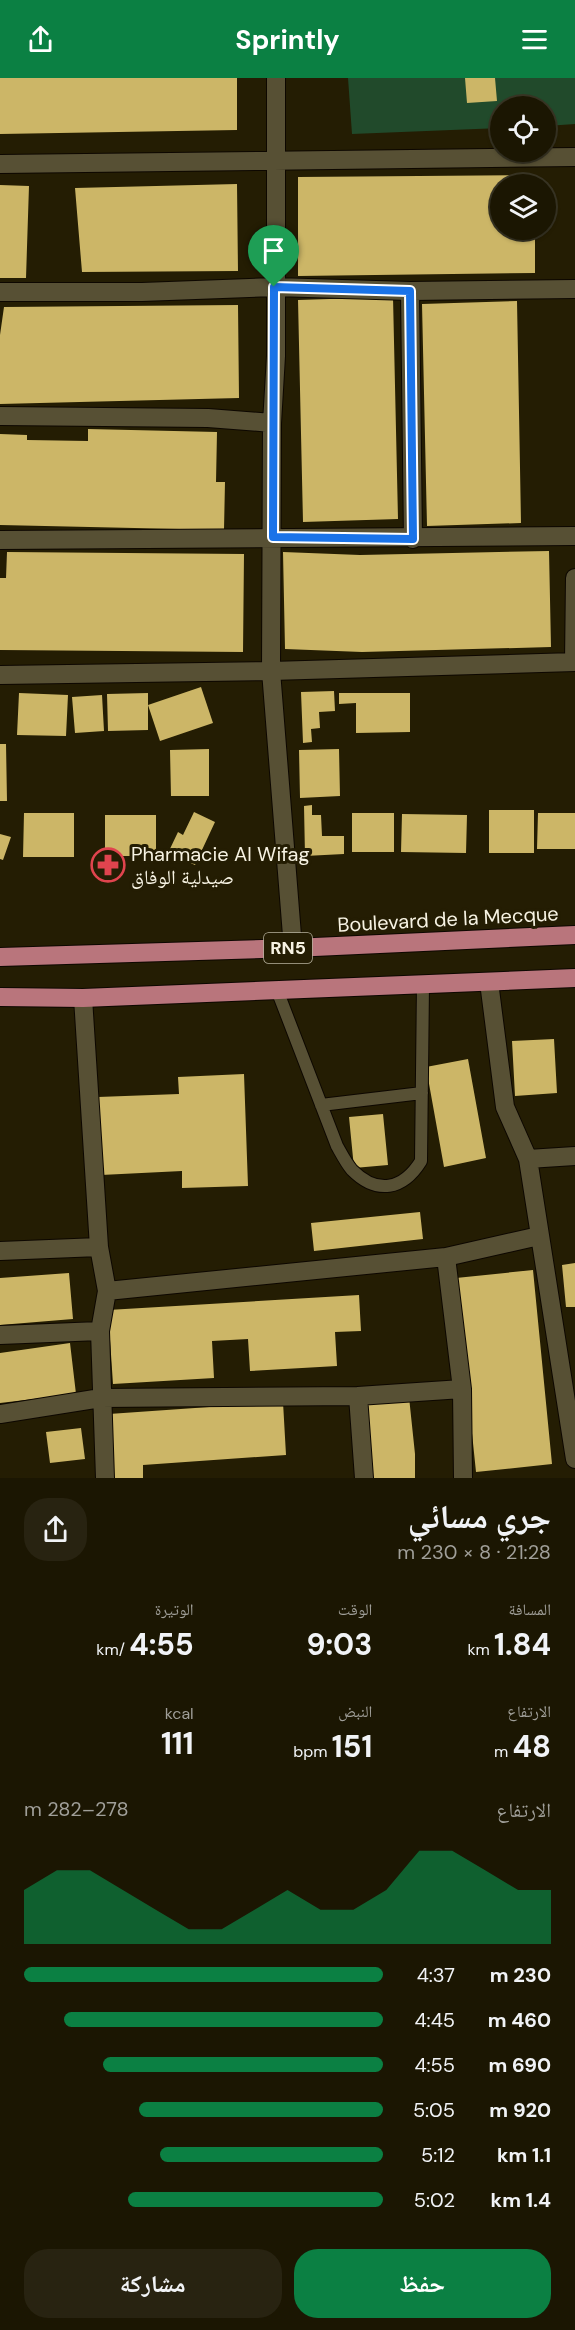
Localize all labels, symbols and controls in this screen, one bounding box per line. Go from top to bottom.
text: Sprintly [235,22,340,57]
icon: share [24,23,57,56]
icon: menu [518,23,551,56]
map controls [490,96,556,240]
button: locate [490,96,556,162]
button: layers [490,174,556,240]
pin [248,225,299,287]
icon: arrive [257,234,290,267]
place label: Pharmacie Al Wifag صيدلية الوفاق [131,841,310,890]
pharmacy icon: Pharmacie Al Wifag صيدلية الوفاق [90,847,126,883]
street label: Boulevard de la Mecque [337,900,559,938]
road number: RN5 [264,933,312,963]
text: جري مسائي [408,1495,551,1538]
button: share [24,1498,87,1561]
text: 21:28 · 8 × 230 m [397,1539,551,1565]
text: الوتيرة [155,1599,194,1620]
text: الوقت [338,1599,372,1620]
text: المسافة [509,1599,551,1620]
text: 4:55 [129,1625,194,1664]
text: 9:03 [306,1625,372,1664]
text: 1.84 [494,1625,551,1664]
text: /km [96,1639,129,1660]
text: km [467,1639,494,1660]
text: النبض [338,1701,372,1722]
text: الارتفاع [507,1701,551,1722]
text: kcal [165,1703,194,1724]
text: 111 [161,1724,194,1763]
text: 151 [332,1727,372,1766]
text: 48 [513,1727,551,1766]
text: bpm [293,1741,332,1762]
text: m [494,1741,513,1762]
text: 278–282 m [24,1796,129,1822]
text: الارتفاع [496,1797,551,1823]
text: 4:37 [417,1962,455,1988]
text: 230 m [490,1962,551,1988]
text: 4:45 [414,2007,455,2033]
text: 460 m [488,2007,551,2033]
text: 4:55 [414,2052,455,2078]
text: 690 m [488,2052,551,2078]
text: 5:05 [413,2097,455,2123]
text: 920 m [489,2097,551,2123]
text: 5:12 [421,2142,455,2168]
text: 1.1 km [497,2142,551,2168]
text: 5:02 [414,2187,455,2213]
text: 1.4 km [491,2187,551,2213]
button: مشاركة [24,2249,282,2318]
button: حفظ [294,2249,551,2318]

